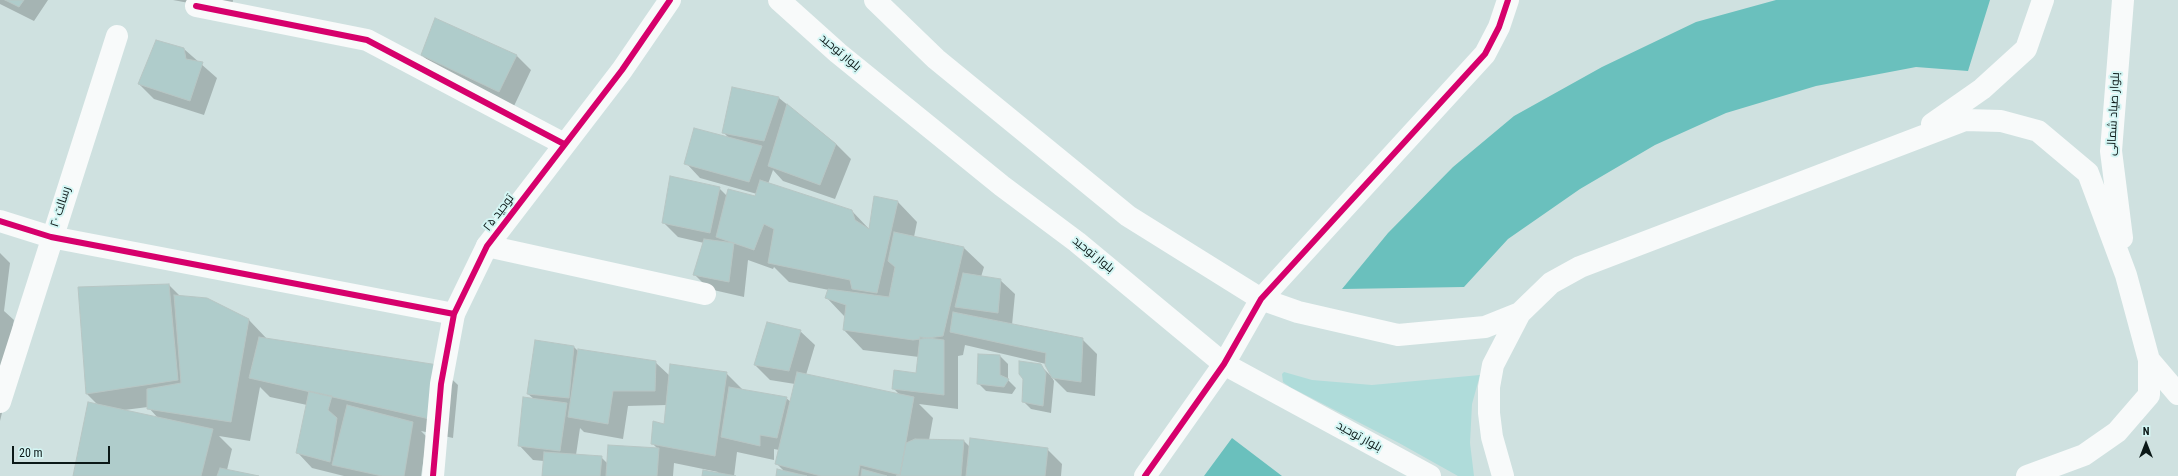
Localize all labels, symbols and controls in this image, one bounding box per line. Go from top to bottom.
street label: بلوار توحید [816,32,864,74]
street label: بلوار صیاد شمالی [2105,72,2123,156]
street label: رسالت ۲۰ [48,185,74,229]
street label: توحید ۲۵ [480,192,518,234]
street label: بلوار توحید [1069,234,1117,276]
street label: بلوار توحید [1334,419,1384,455]
north arrow [2126,424,2166,464]
text: N [2143,425,2149,438]
scale bar [14,438,112,464]
text: 20 m [19,446,43,460]

